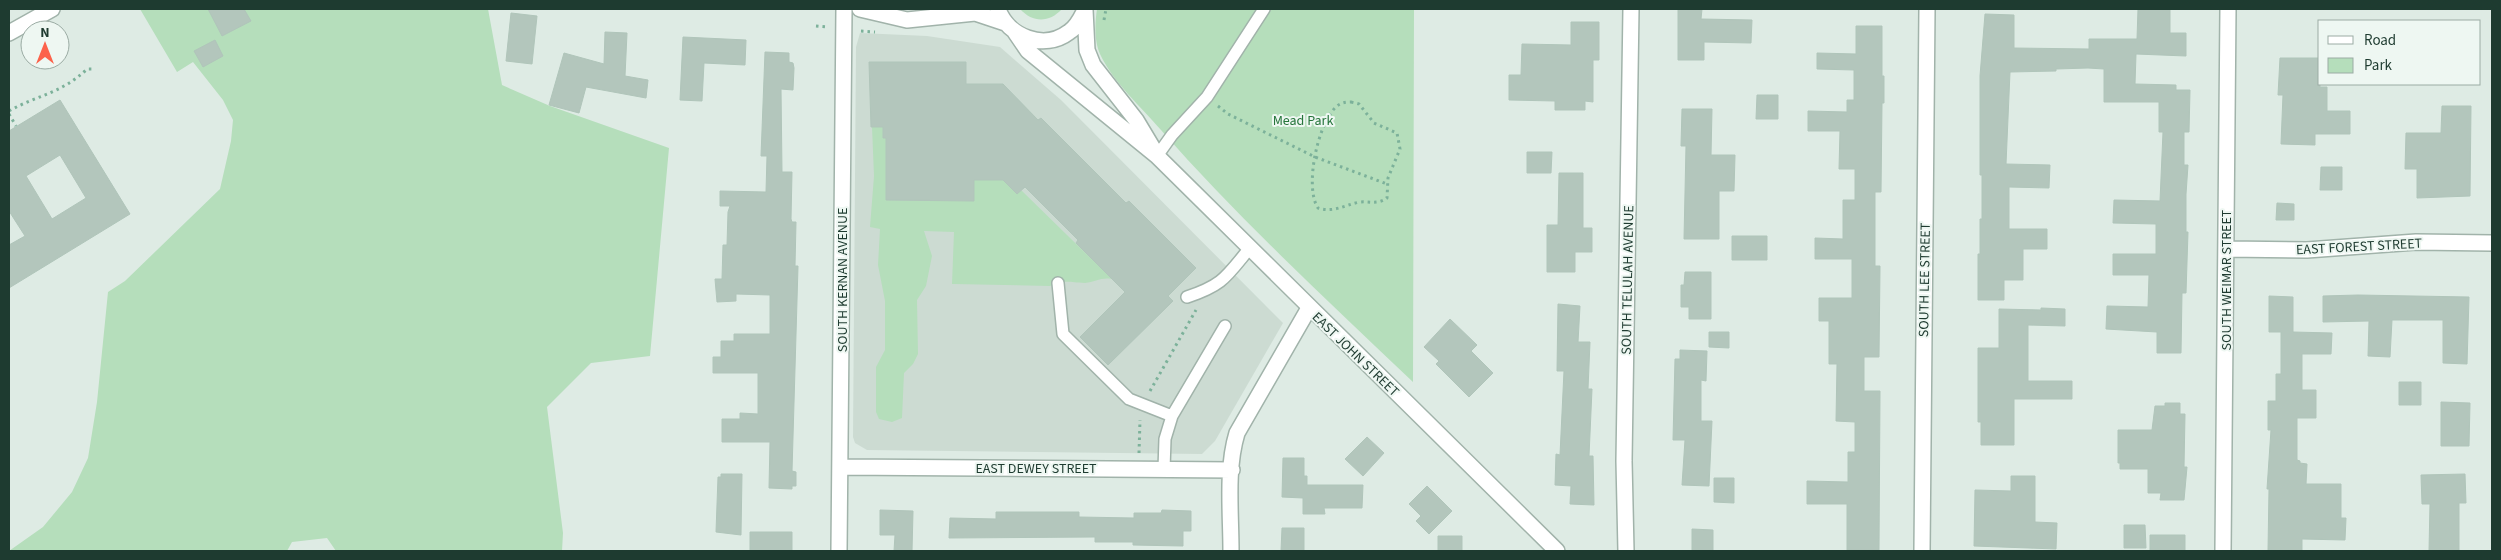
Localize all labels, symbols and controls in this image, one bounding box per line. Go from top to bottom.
north arrow [20,20,70,70]
legend [2318,20,2481,85]
text: N [40,23,50,43]
text: Road [2364,30,2396,51]
text: Park [2364,55,2393,76]
park label: Mead Park [1273,111,1333,131]
street label: SOUTH TELULAH AVENUE [1617,205,1639,355]
street label: SOUTH KERNAN AVENUE [833,208,853,352]
street label: SOUTH WEIMAR STREET [2217,209,2237,350]
street label: SOUTH LEE STREET [1914,222,1936,337]
street label: EAST FOREST STREET [2295,234,2423,260]
street label: EAST JOHN STREET [1307,308,1404,402]
street label: EAST DEWEY STREET [975,459,1097,479]

